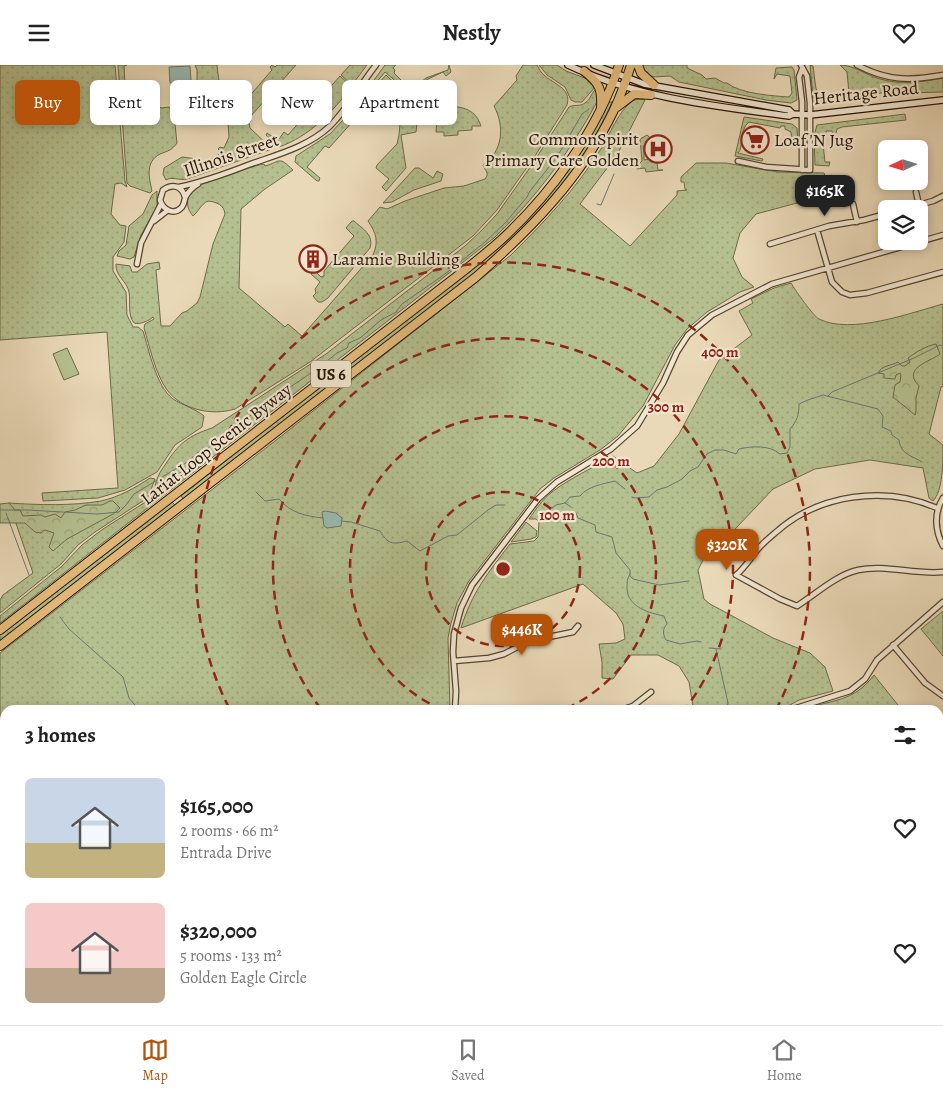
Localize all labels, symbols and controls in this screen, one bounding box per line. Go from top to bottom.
text: Nestly [442,18,501,48]
icon: menu [25,19,53,47]
icon: heart [890,19,918,47]
street label: Heritage Road [812,76,920,110]
chip: Buy [15,80,80,125]
chip: Rent [90,80,160,125]
chip: Filters [170,80,252,125]
chip: New [262,80,332,125]
chip: Apartment [342,80,457,125]
supermarket icon: Loaf 'N Jug [740,125,770,155]
street label: Illinois Street [180,127,282,183]
place label: CommonSpirit Primary Care Golden [485,127,639,172]
place label: Loaf 'N Jug [774,128,853,152]
hospital icon: CommonSpirit Primary Care Golden [643,134,673,164]
north arrow [878,140,928,190]
map controls [878,140,928,250]
pin: $165K [790,175,860,217]
text: $165K [806,180,844,202]
button: layers [878,200,928,250]
building icon: Laramie Building [298,244,328,274]
place label: Laramie Building [332,247,460,271]
text: 400 m [701,342,739,362]
road number: US 6 [311,361,351,387]
street label: Lariat Loop Scenic Byway [136,377,297,511]
text: 300 m [648,397,685,417]
text: 200 m [592,451,630,471]
text: 100 m [539,505,575,525]
pin: $320K [692,529,762,571]
text: $320K [707,534,747,556]
centre of rings [494,560,512,578]
pin: $446K [487,613,557,656]
text: $446K [502,619,542,641]
text: 3 homes [25,721,96,749]
icon: filters [891,721,919,749]
text: $165,000 [180,792,253,820]
icon: home [65,798,125,858]
icon: heart [891,814,919,842]
text: 2 rooms · 66 m² [180,820,278,842]
text: Entrada Drive [180,842,272,864]
text: $320,000 [180,917,257,945]
icon: home [65,923,125,983]
icon: heart [891,939,919,967]
text: 5 rooms · 133 m² [180,945,282,967]
text: Golden Eagle Circle [180,967,307,989]
tab: Map [141,1036,169,1085]
tab: Saved [451,1036,485,1085]
tab: Home [767,1036,802,1085]

